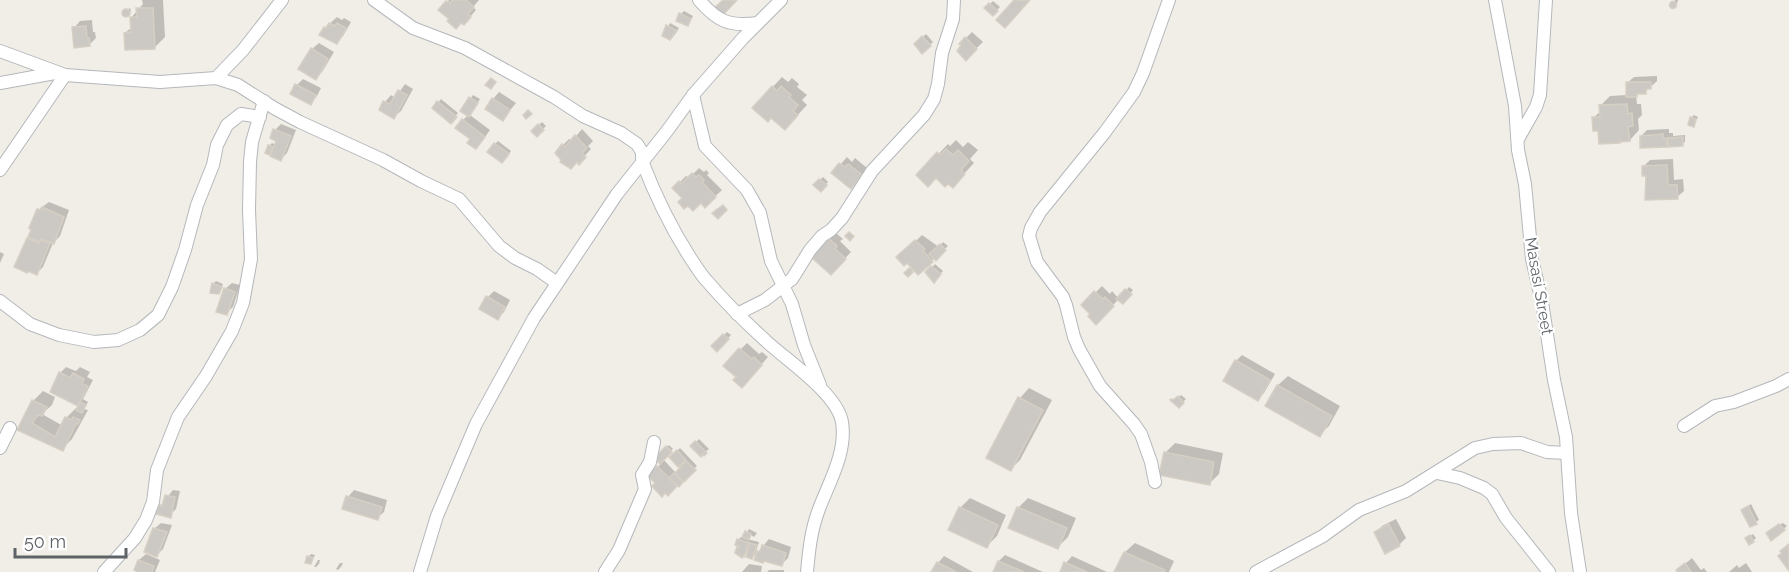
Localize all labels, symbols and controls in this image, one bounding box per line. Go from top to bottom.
street label: Masasi Street [1521,236,1557,337]
scale bar [15,521,126,559]
text: 50 m [24,531,66,552]

